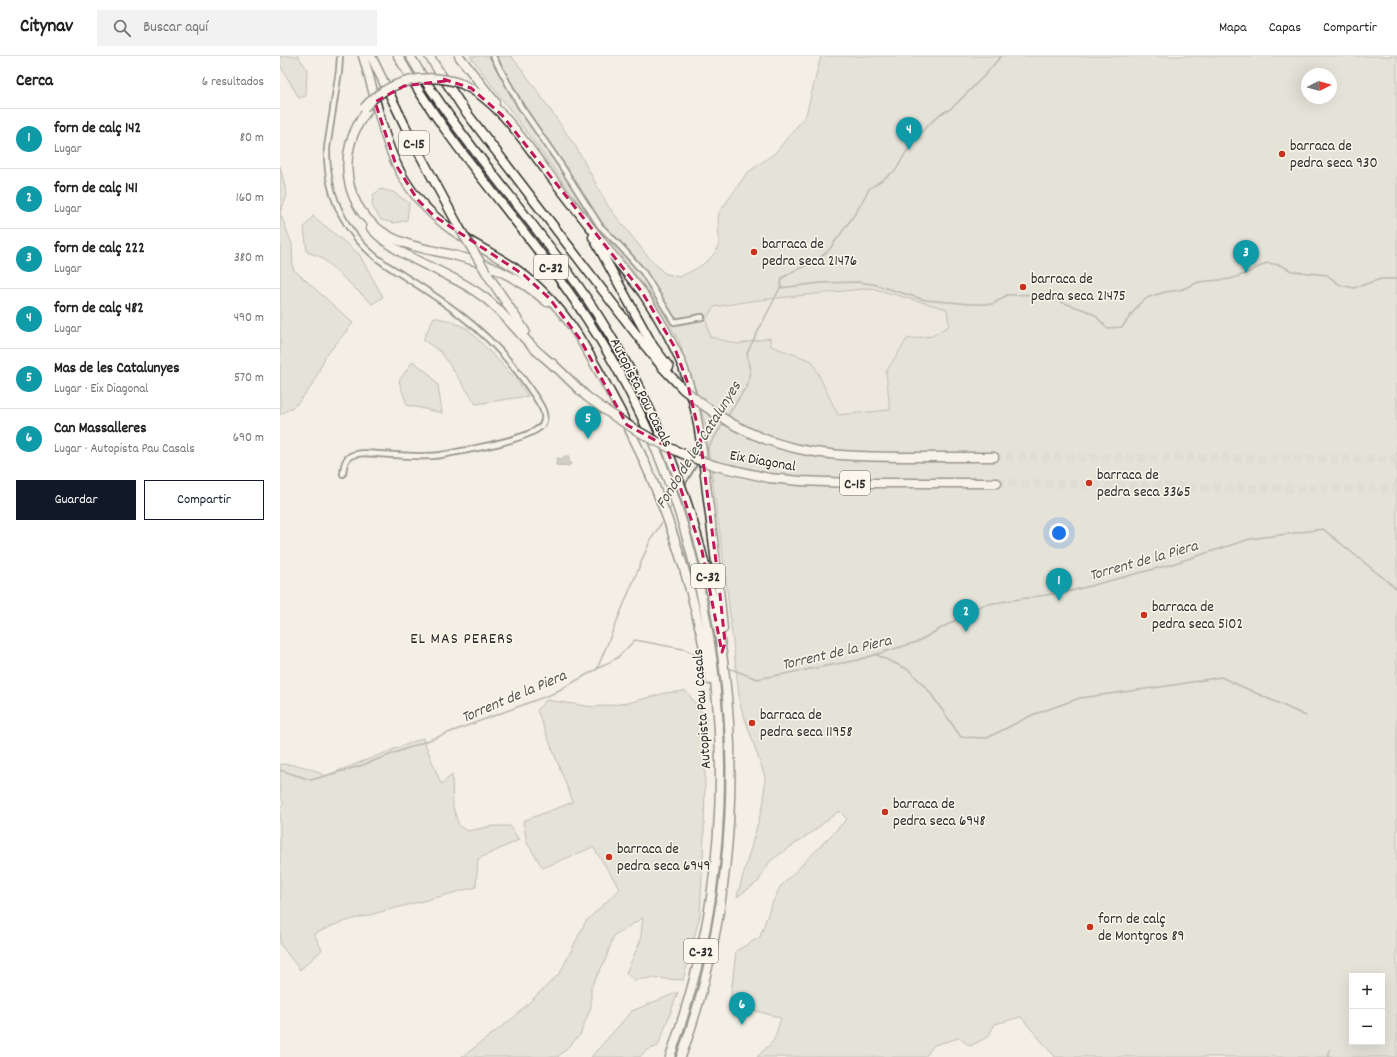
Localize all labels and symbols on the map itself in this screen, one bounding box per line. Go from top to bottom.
north arrow [1301,68,1337,104]
pin: 4 [896,117,922,150]
road number: C-15 [399,131,429,155]
place label: barraca de pedra seca 930 [1290,136,1378,175]
marker: barraca de pedra seca 930 [1277,149,1287,159]
place label: barraca de pedra seca 21476 [762,234,857,273]
pin: 3 [1233,240,1259,273]
marker: barraca de pedra seca 21476 [749,247,759,257]
road number: C-32 [534,255,568,279]
place label: barraca de pedra seca 21475 [1031,269,1126,308]
marker: barraca de pedra seca 21475 [1018,282,1028,292]
street label: Autopista Pau Casals [603,334,677,451]
water label: Fondo de les Catalunyes [651,376,748,514]
pin: 5 [575,406,601,439]
street label: Eix Diagonal [728,445,798,479]
place label: barraca de pedra seca 3365 [1097,465,1191,504]
road number: C-15 [840,471,870,495]
marker: barraca de pedra seca 3365 [1084,478,1094,488]
your location [1049,523,1069,543]
water label: Torrent de la Piera [1087,535,1202,588]
road number: C-32 [691,564,725,588]
pin: 1 [1046,568,1072,601]
place label: barraca de pedra seca 5102 [1152,597,1243,636]
pin: 2 [953,599,979,632]
marker: barraca de pedra seca 5102 [1139,610,1149,620]
district label: EL MAS PERERS [410,628,514,651]
water label: Torrent de la Piera [780,629,895,677]
street label: Autopista Pau Casals [688,648,718,770]
water label: Torrent de la Piera [458,664,571,730]
place label: barraca de pedra seca 11958 [760,705,852,744]
marker: barraca de pedra seca 11958 [747,718,757,728]
place label: barraca de pedra seca 6948 [893,794,985,833]
marker: barraca de pedra seca 6948 [880,807,890,817]
place label: barraca de pedra seca 6949 [617,839,710,878]
marker: barraca de pedra seca 6949 [604,852,614,862]
place label: forn de calç de Montgros 89 [1098,909,1184,948]
marker: forn de calç de Montgros 89 [1085,922,1095,932]
road number: C-32 [684,939,718,963]
pin: 6 [729,992,755,1025]

